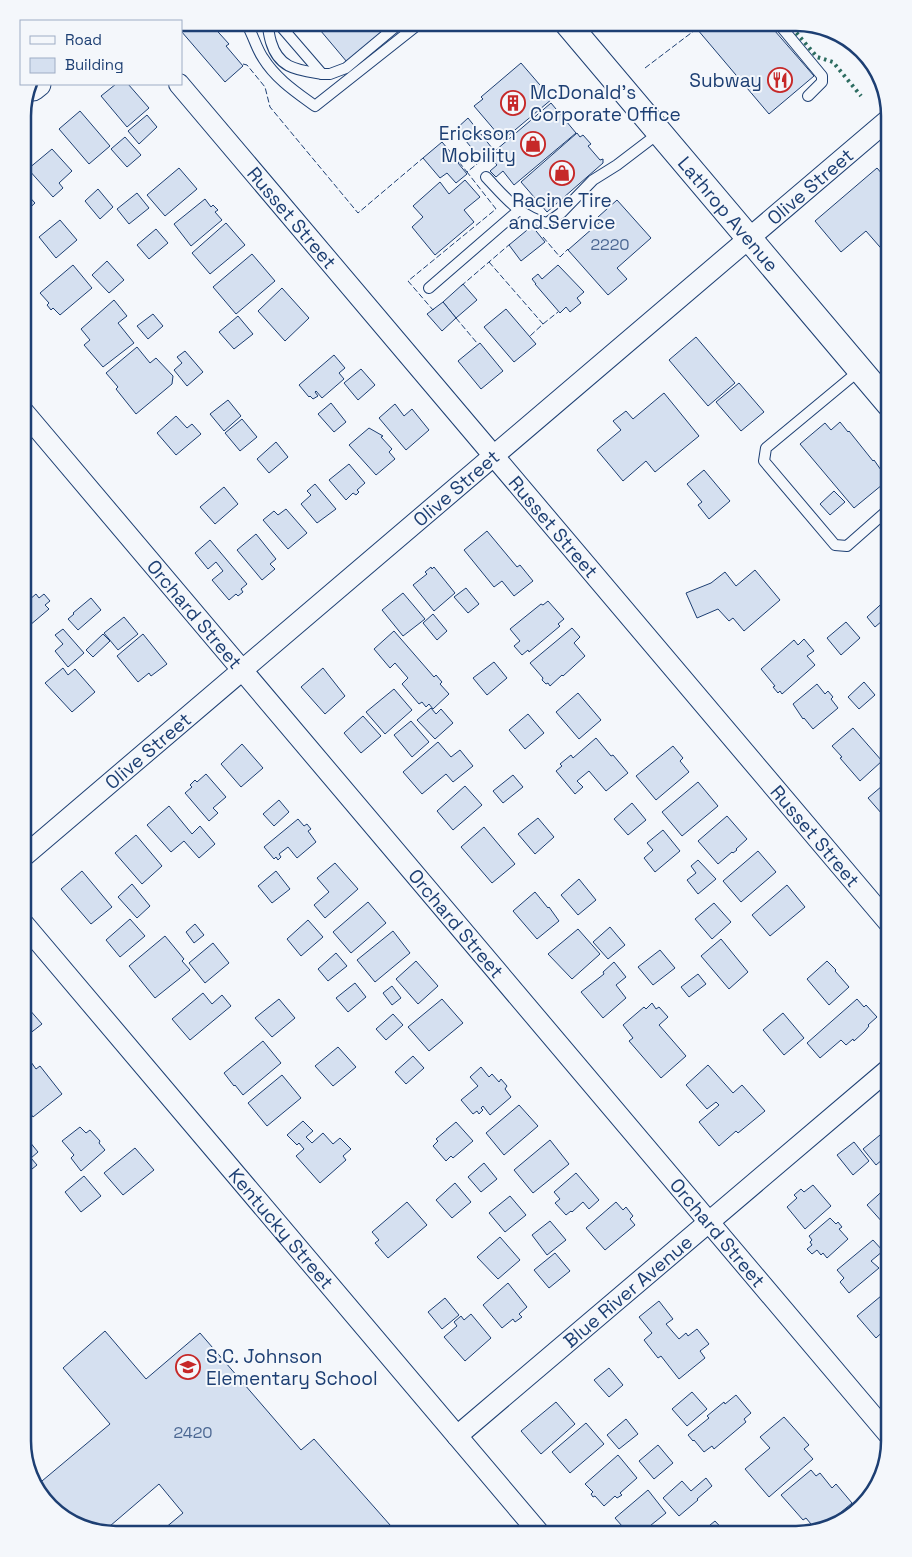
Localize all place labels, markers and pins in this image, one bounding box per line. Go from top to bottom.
restaurant icon: Subway [767,67,793,93]
place label: Subway [689,68,762,93]
place label: McDonald's Corporate Office [530,80,681,127]
building icon: McDonald's Corporate Office [500,90,526,116]
place label: Erickson Mobility [439,121,516,168]
shop icon: Erickson Mobility [520,131,546,157]
shop icon: Racine Tire and Service [549,160,575,186]
place label: Racine Tire and Service [508,188,616,235]
place label: S.C. Johnson Elementary School [206,1344,378,1391]
school or university icon: S.C. Johnson Elementary School [175,1354,201,1380]

